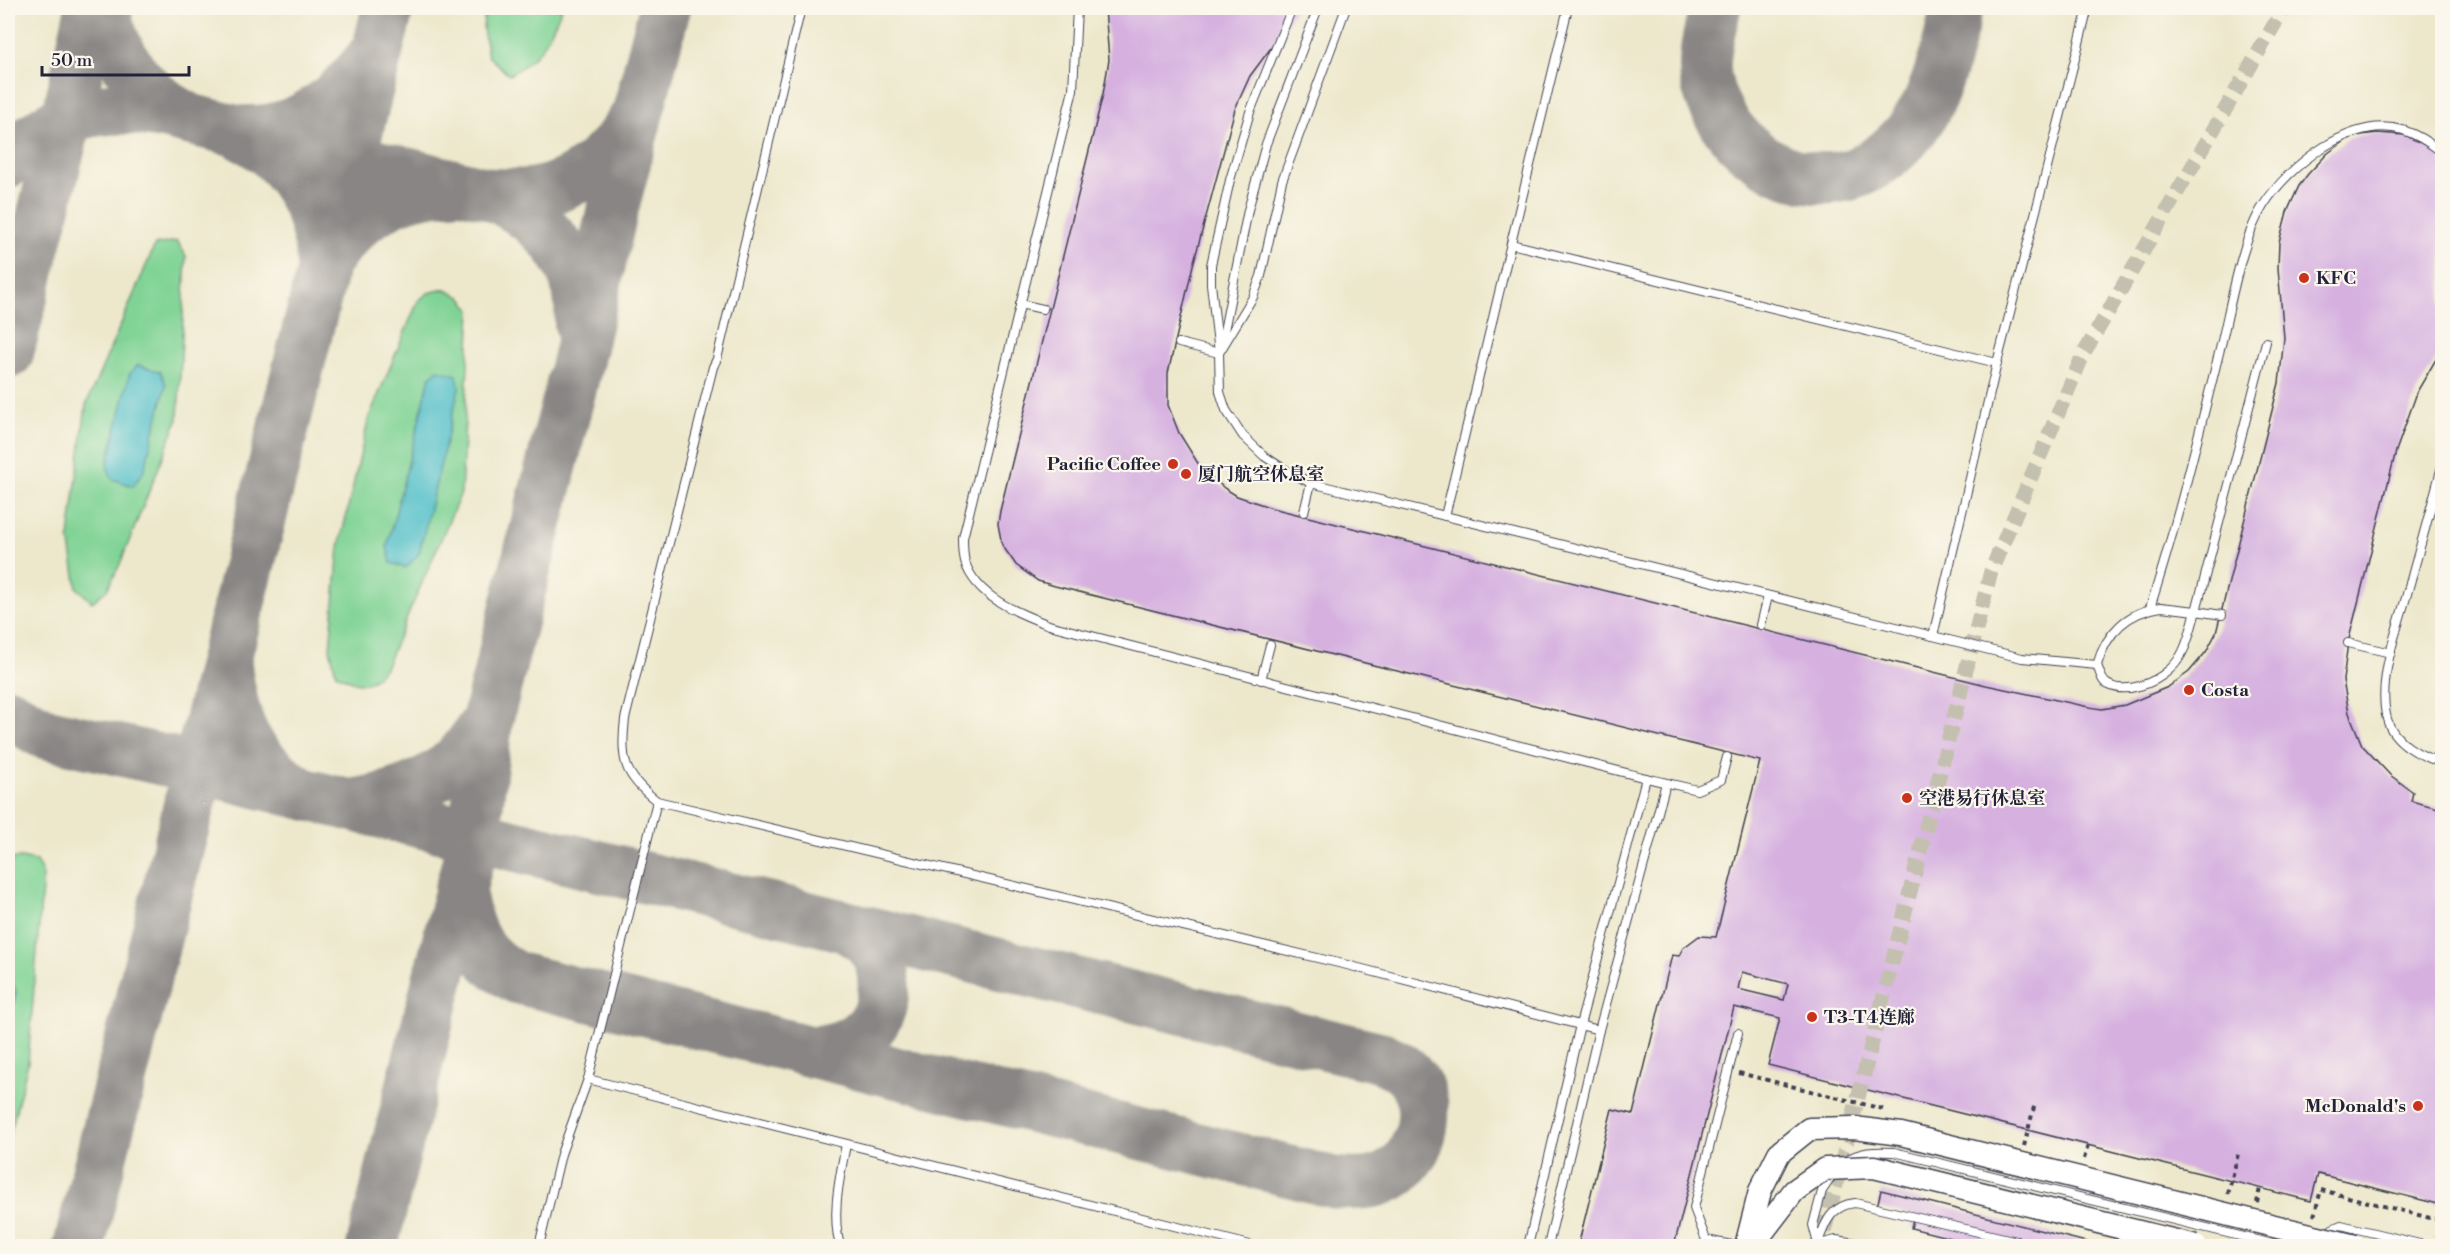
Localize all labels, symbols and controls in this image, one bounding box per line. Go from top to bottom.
scale bar [42,39,189,77]
text: 50 m [51,49,93,72]
place label: KFC [2316,267,2356,290]
marker: KFC [2297,271,2311,285]
place label: Pacific Coffee [1047,453,1161,476]
marker: Pacific Coffee [1166,457,1180,471]
place label: 厦门航空休息室 [1198,463,1324,486]
marker: 厦门航空休息室 [1179,467,1193,481]
place label: Costa [2201,679,2249,702]
marker: Costa [2182,683,2196,697]
place label: 空港易行休息室 [1919,787,2045,810]
marker: 空港易行休息室 [1900,791,1914,805]
place label: T3-T4连廊 [1824,1006,1915,1029]
marker: T3-T4连廊 [1805,1010,1819,1024]
place label: McDonald's [2305,1095,2406,1118]
marker: McDonald's [2411,1099,2425,1113]

